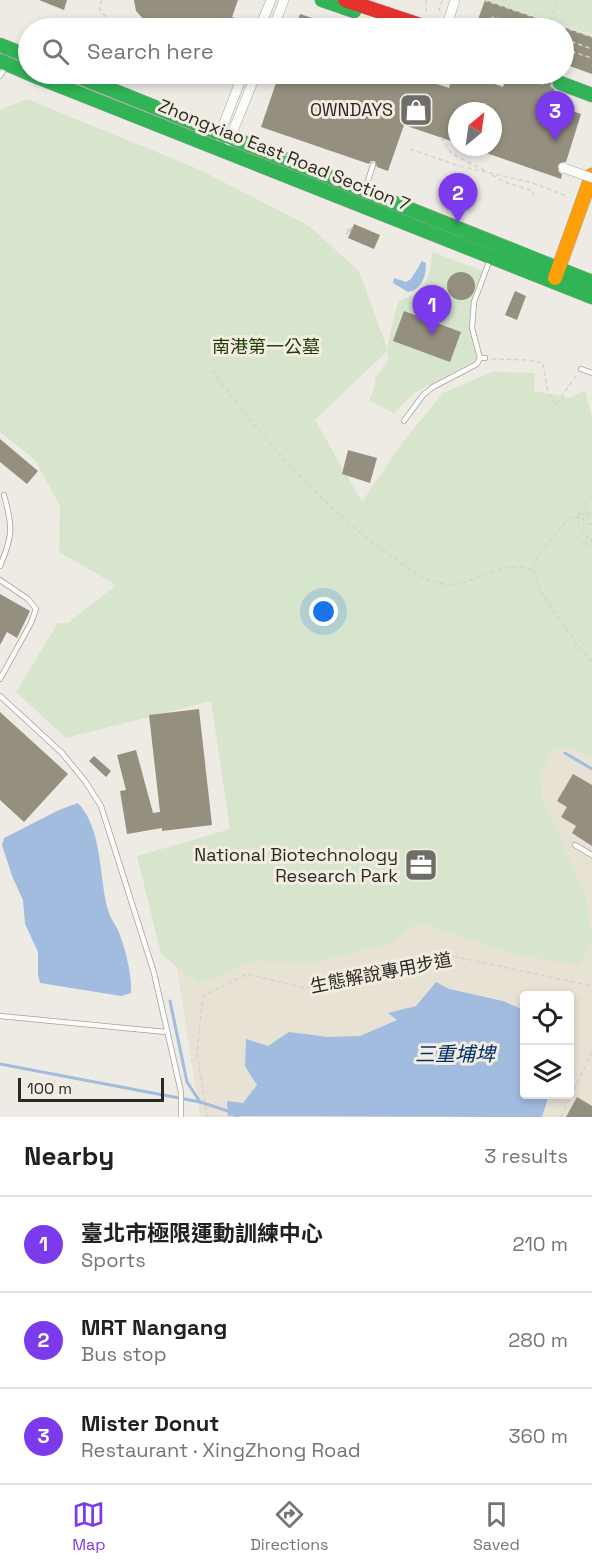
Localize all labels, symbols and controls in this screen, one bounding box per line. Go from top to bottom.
search box [18,18,574,84]
icon: search [39,35,72,68]
text: Search here [87,37,214,65]
shop icon: OWNDAYS [398,92,434,128]
pin: 3 [536,92,574,141]
street label: Zhongxiao East Road Section 7 [155,93,413,216]
place label: OWNDAYS [310,98,393,121]
north arrow [448,102,502,156]
pin: 2 [438,174,478,223]
pin: 1 [412,286,452,335]
park label: 南港第一公墓 [212,335,320,358]
your location [309,597,338,626]
place label: National Biotechnology Research Park [194,843,398,887]
office icon: National Biotechnology Research Park [403,847,439,883]
street label: 生態解說專用步道 [308,947,454,998]
map controls [520,991,574,1099]
button: locate [520,991,574,1045]
water label: 三重埔埤 [415,1041,497,1067]
button: layers [520,1045,574,1099]
scale bar [18,1075,164,1102]
text: 100 m [27,1078,72,1099]
text: Nearby [24,1139,114,1173]
text: 3 results [484,1143,568,1169]
text: 臺北市極限運動訓練中心 [81,1219,323,1247]
text: 1 [39,1231,48,1257]
text: 210 m [512,1231,568,1257]
text: Sports [81,1247,146,1273]
text: MRT Nangang [81,1313,227,1341]
text: 2 [38,1327,49,1353]
text: 280 m [508,1327,568,1353]
text: Bus stop [81,1341,167,1367]
text: Mister Donut [81,1409,219,1437]
text: 3 [37,1423,50,1449]
text: 360 m [509,1423,568,1449]
text: Restaurant · XingZhong Road [81,1437,361,1463]
tab: Map [72,1498,106,1555]
tab: Directions [250,1498,329,1555]
tab: Saved [473,1498,520,1555]

